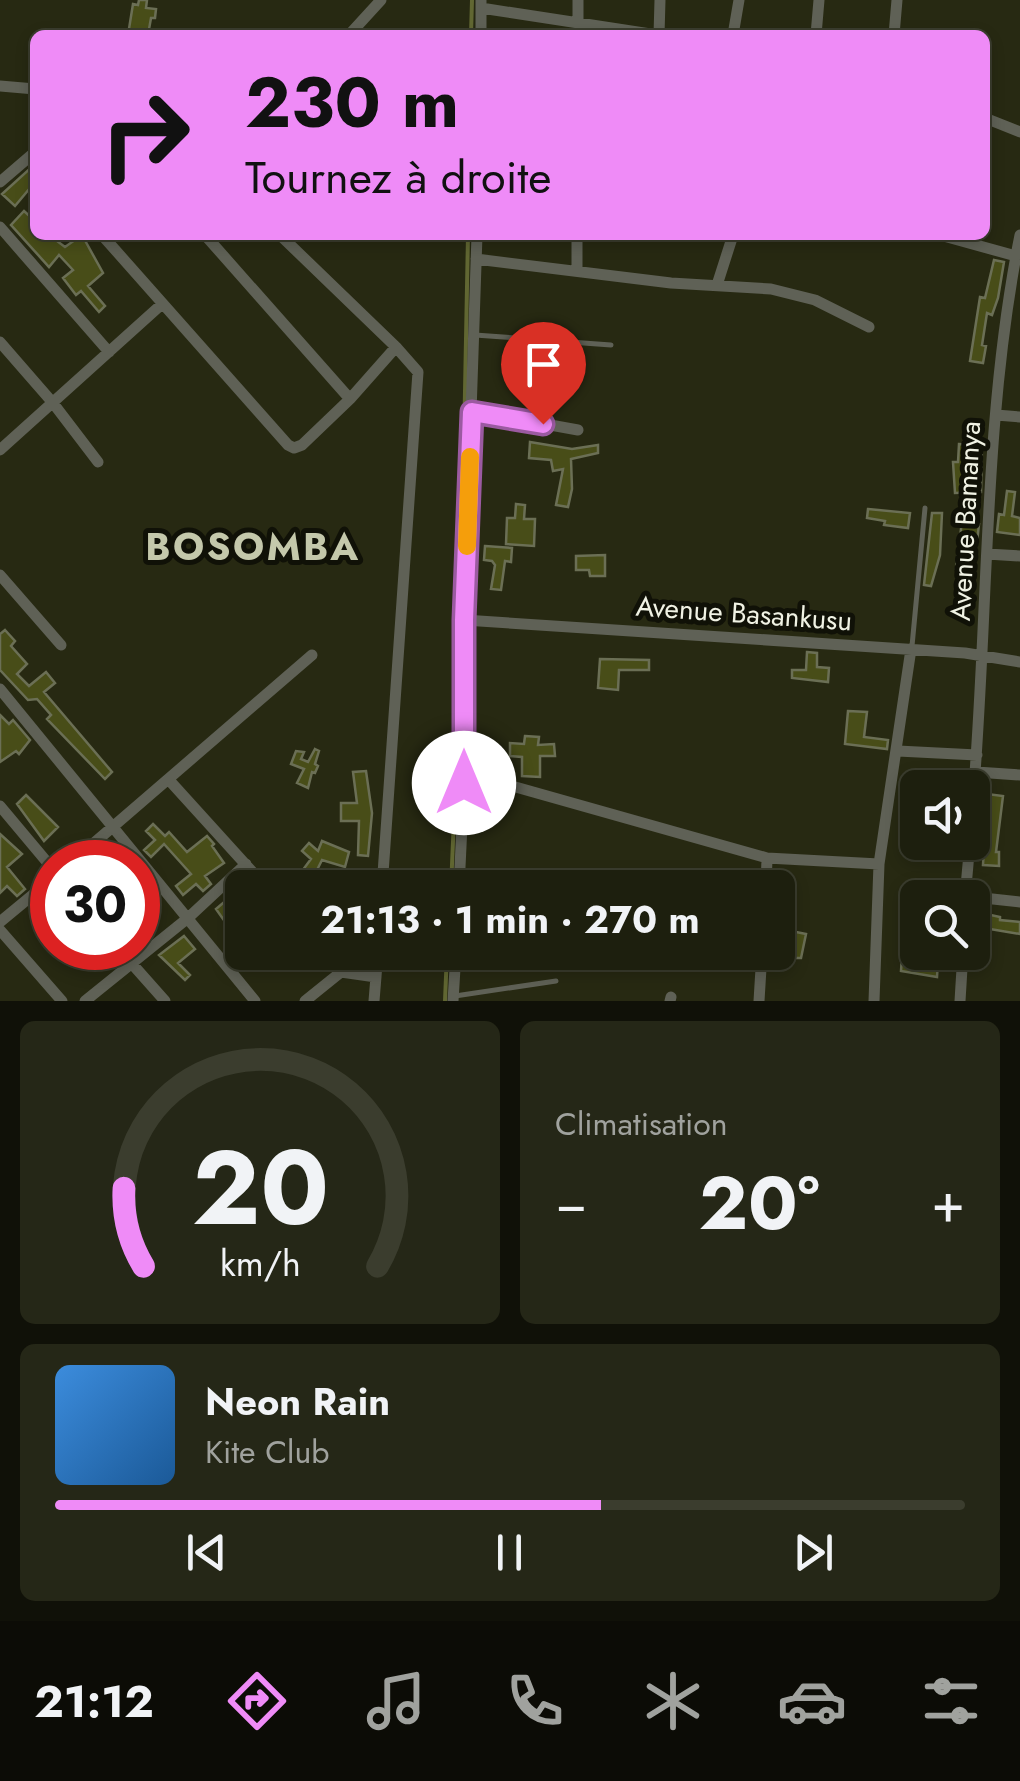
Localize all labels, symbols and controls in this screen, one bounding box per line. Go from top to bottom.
text: 230 m [245,52,459,153]
icon: right [80,70,210,200]
text: Tournez à droite [245,145,551,210]
pin [501,322,586,425]
icon: arrive [516,337,571,392]
street label: Avenue Bamanya [940,420,991,622]
district label: BOSOMBA [145,519,361,574]
street label: Avenue Basankusu [634,585,854,642]
position arrow [412,731,516,835]
map controls [900,770,990,970]
button: sound [900,770,990,860]
speed limit sign: 30 [30,840,160,970]
button: search [900,880,990,970]
text: 21:13 · 1 min · 270 m [320,892,700,947]
text: Climatisation [555,1101,728,1147]
text: 20 [191,1113,329,1263]
text: 20° [699,1149,820,1257]
text: − [555,1163,587,1243]
text: + [931,1163,965,1243]
text: km/h [220,1238,300,1289]
text: Neon Rain [205,1374,390,1429]
text: Kite Club [205,1429,329,1475]
icon: previous [179,1525,234,1580]
icon: pause [482,1525,537,1580]
icon: next [786,1525,841,1580]
icon: directions [222,1666,292,1736]
icon: music [361,1666,431,1736]
icon: phone [500,1666,570,1736]
icon: climate [638,1666,708,1736]
icon: car [777,1666,847,1736]
icon: filters [916,1666,986,1736]
text: 21:12 [34,1669,154,1734]

